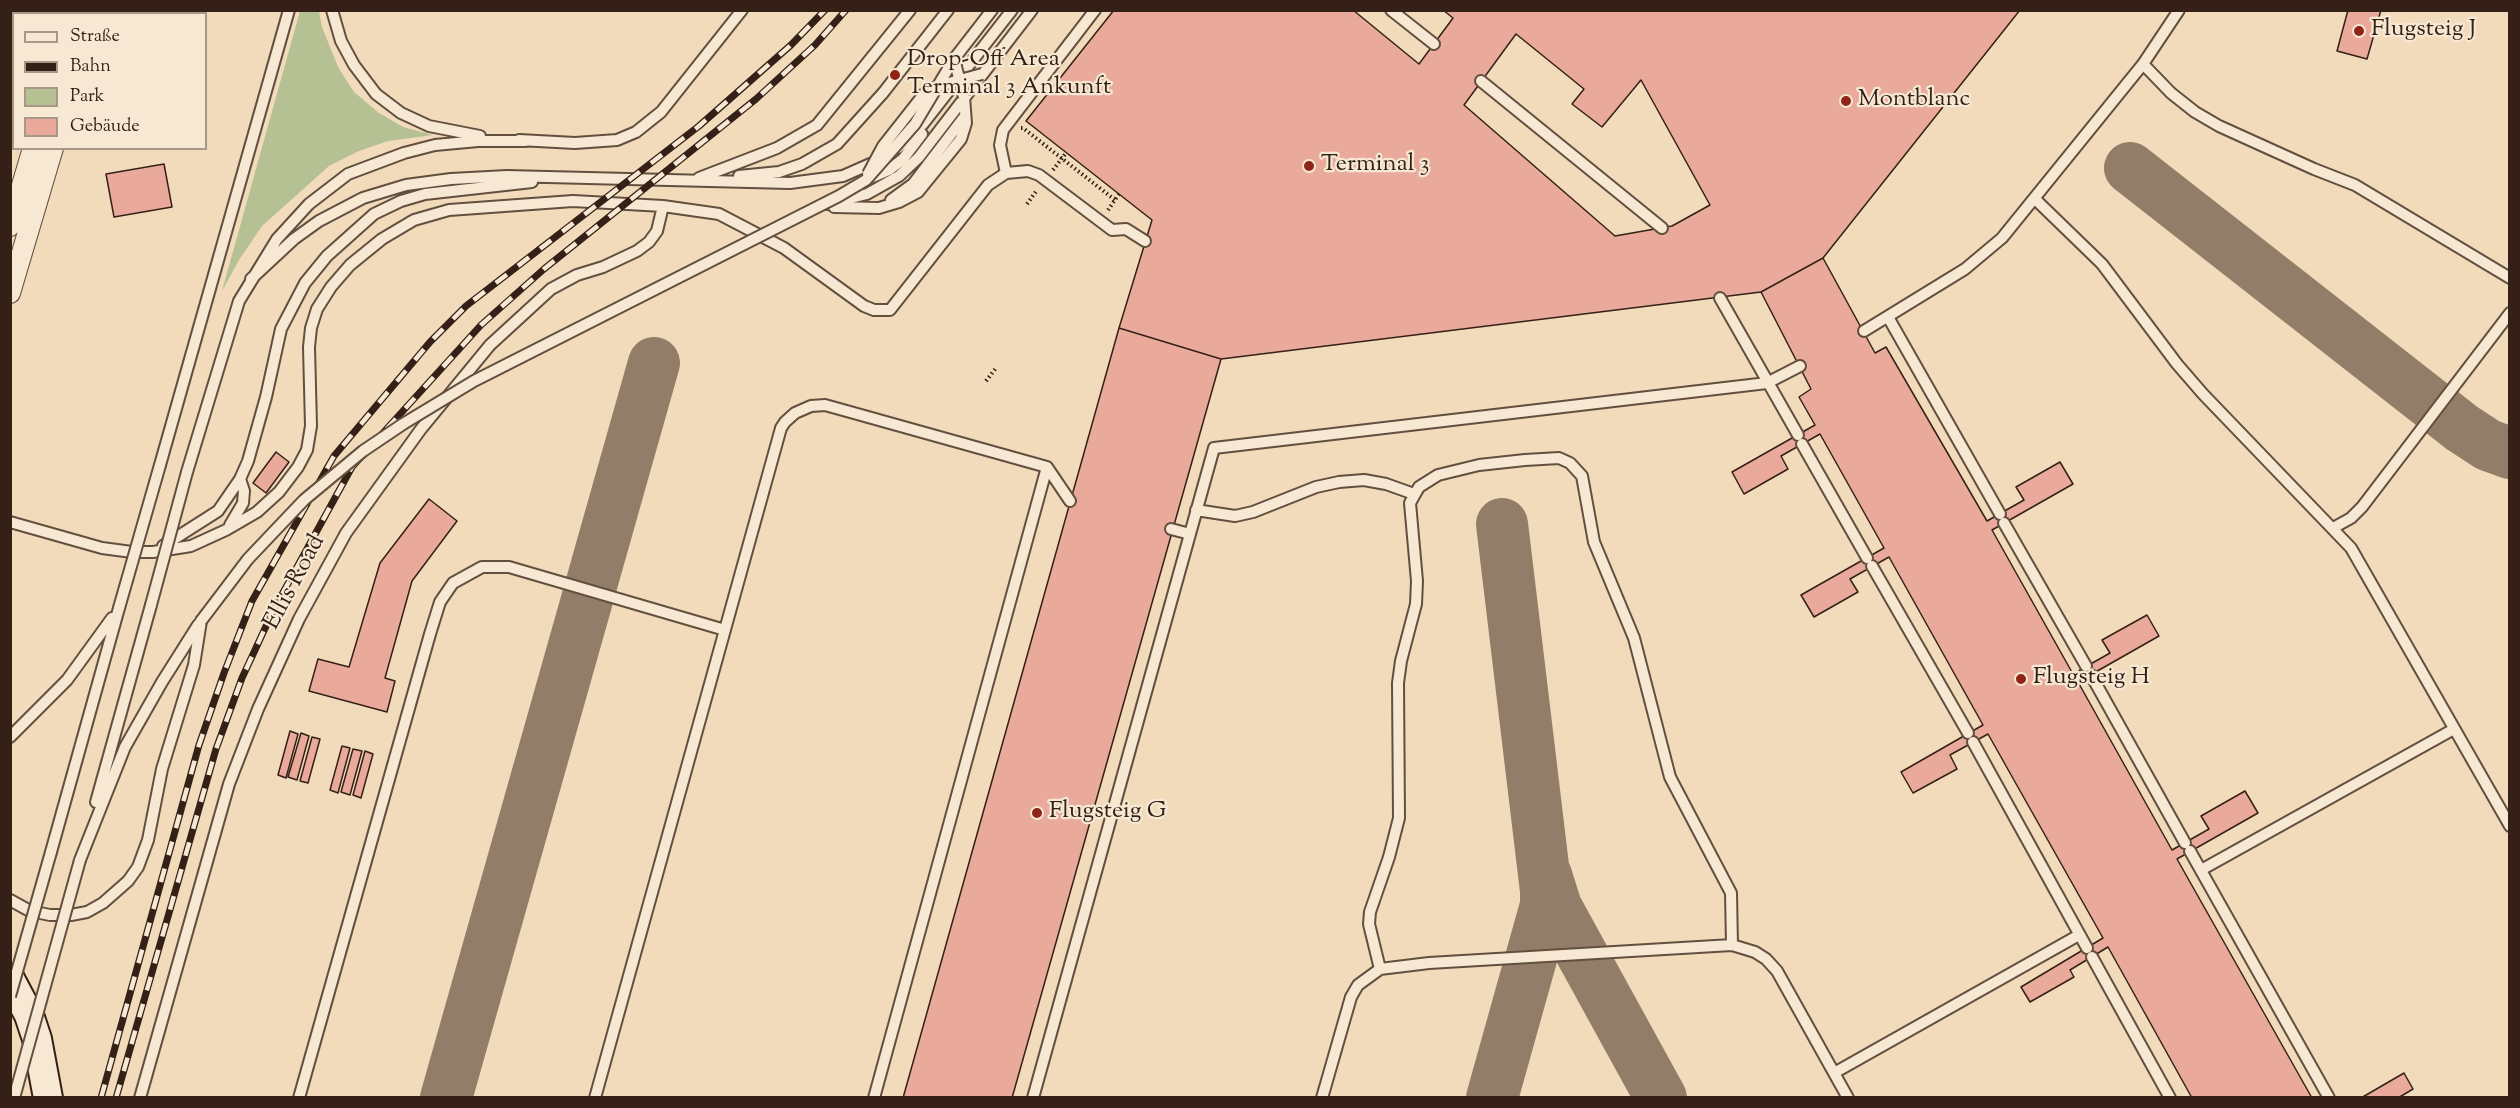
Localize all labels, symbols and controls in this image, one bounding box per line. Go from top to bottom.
legend [12,12,207,150]
place label: Flugsteig J [2371,17,2476,45]
text: Straße [70,24,120,50]
marker: Flugsteig J [2352,24,2366,38]
place label: Drop-Off Area Terminal 3 Ankunft [907,47,1111,103]
text: Bahn [70,54,111,80]
marker: Drop-Off Area Terminal 3 Ankunft [888,68,902,82]
text: Park [70,84,104,110]
place label: Montblanc [1858,87,1970,115]
marker: Montblanc [1839,94,1853,108]
text: Gebäude [70,114,140,140]
place label: Terminal 3 [1321,152,1429,180]
marker: Terminal 3 [1302,159,1316,173]
street label: Ellis Road [259,531,333,635]
place label: Flugsteig H [2033,665,2150,693]
marker: Flugsteig H [2014,672,2028,686]
place label: Flugsteig G [1049,799,1166,827]
marker: Flugsteig G [1030,806,1044,820]

